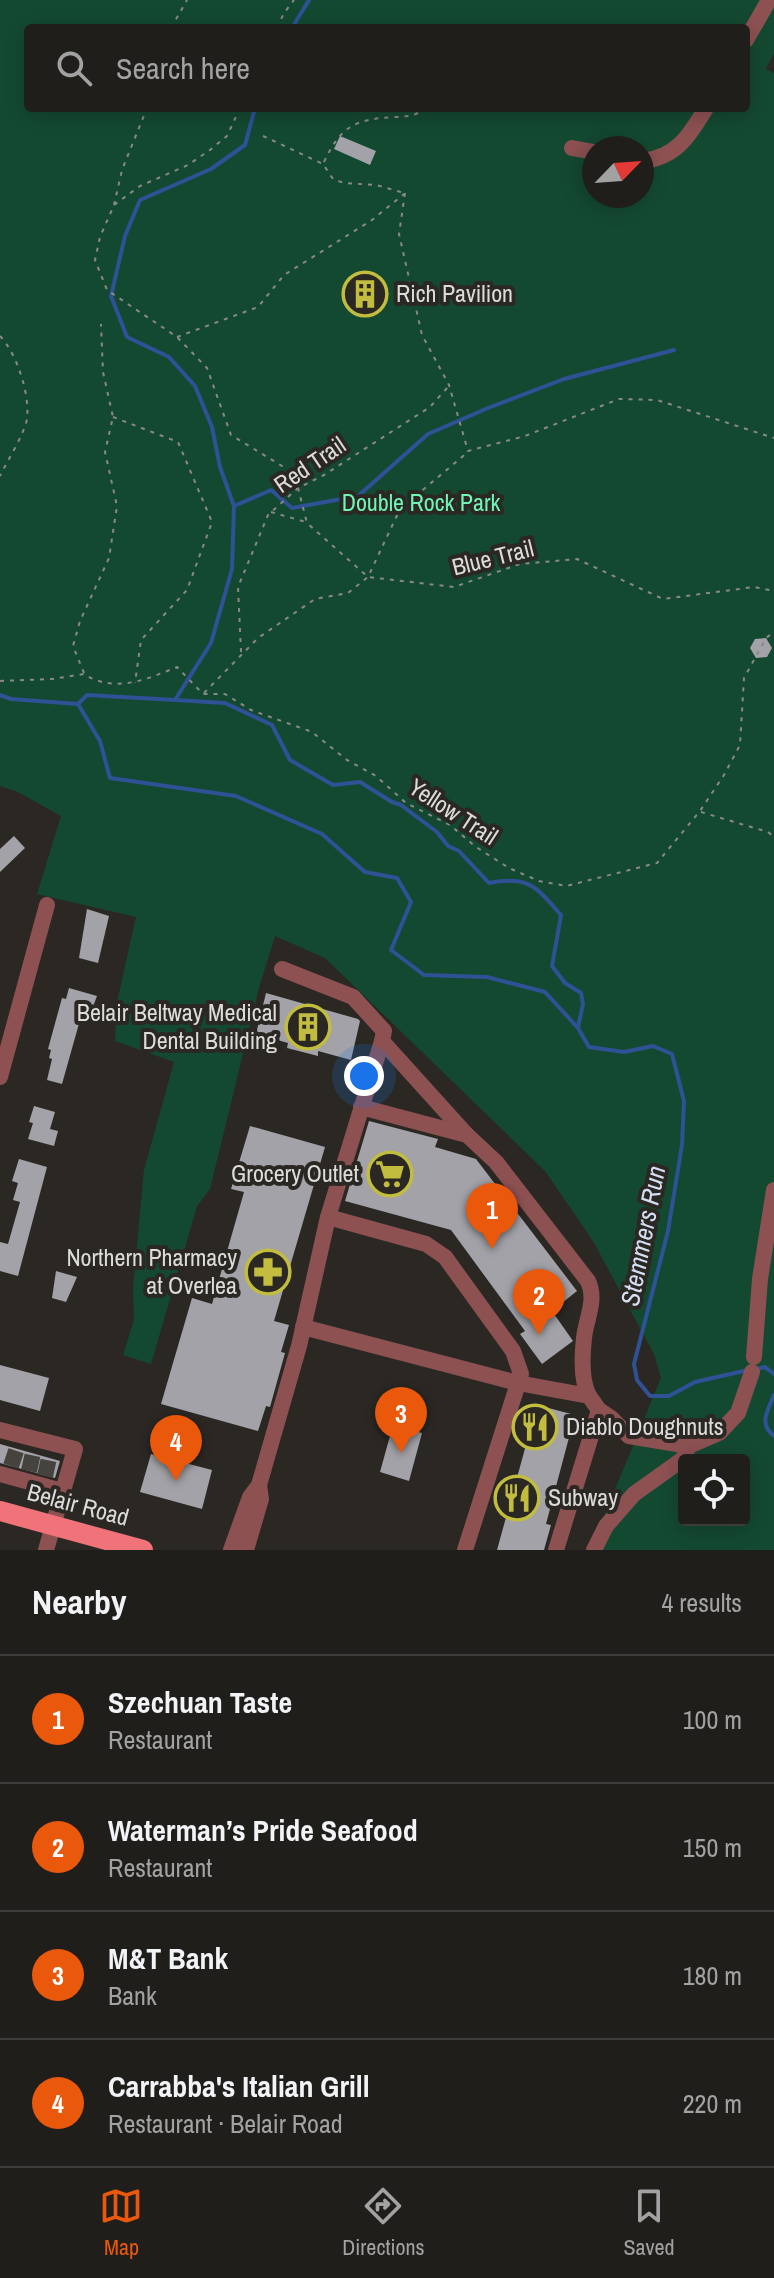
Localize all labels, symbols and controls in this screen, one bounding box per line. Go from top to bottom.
search box [24,24,750,112]
icon: search [52,46,96,90]
text: Search here [116,48,250,88]
north arrow [582,136,654,208]
building icon: Rich Pavilion [341,270,389,318]
place label: Rich Pavilion [396,277,513,309]
street label: Red Trail [267,429,351,500]
park label: Double Rock Park [342,486,500,518]
street label: Blue Trail [449,531,537,583]
street label: Yellow Trail [403,770,504,852]
place label: Belair Beltway Medical Dental Building [77,996,277,1056]
building icon: Belair Beltway Medical Dental Building [284,1003,332,1051]
your location [344,1056,384,1096]
supermarket icon: Grocery Outlet [366,1150,414,1198]
place label: Grocery Outlet [231,1157,360,1189]
water label: Stemmers Run [612,1163,673,1309]
pin: 1 [466,1183,518,1249]
place label: Northern Pharmacy at Overlea [66,1241,237,1301]
pharmacy icon: Northern Pharmacy at Overlea [244,1248,292,1296]
pin: 2 [513,1269,565,1335]
pin: 3 [375,1387,427,1453]
restaurant icon: Diablo Doughnuts [511,1403,559,1451]
place label: Diablo Doughnuts [566,1410,724,1442]
pin: 4 [150,1415,202,1481]
map controls [678,1454,750,1526]
button: locate [678,1454,750,1526]
restaurant icon: Subway [493,1474,541,1522]
street label: Belair Road [24,1475,133,1533]
place label: Subway [548,1481,618,1513]
text: Nearby [32,1579,127,1625]
text: 4 results [661,1585,742,1620]
text: Szechuan Taste [108,1682,292,1722]
text: 1 [52,1702,64,1737]
text: 100 m [683,1702,742,1737]
text: Restaurant [108,1722,212,1757]
text: Waterman’s Pride Seafood [108,1810,418,1850]
text: 2 [52,1830,64,1865]
text: 150 m [683,1830,742,1865]
text: Restaurant [108,1850,212,1885]
text: M&T Bank [108,1938,228,1978]
text: 3 [52,1958,64,1993]
text: 180 m [683,1958,742,1993]
text: Bank [108,1978,157,2013]
text: Carrabba's Italian Grill [108,2066,370,2106]
text: 4 [52,2086,64,2121]
text: 220 m [683,2086,742,2121]
text: Restaurant · Belair Road [108,2106,343,2141]
tab: Map [99,2184,143,2262]
tab: Directions [342,2184,425,2262]
tab: Saved [623,2184,675,2262]

